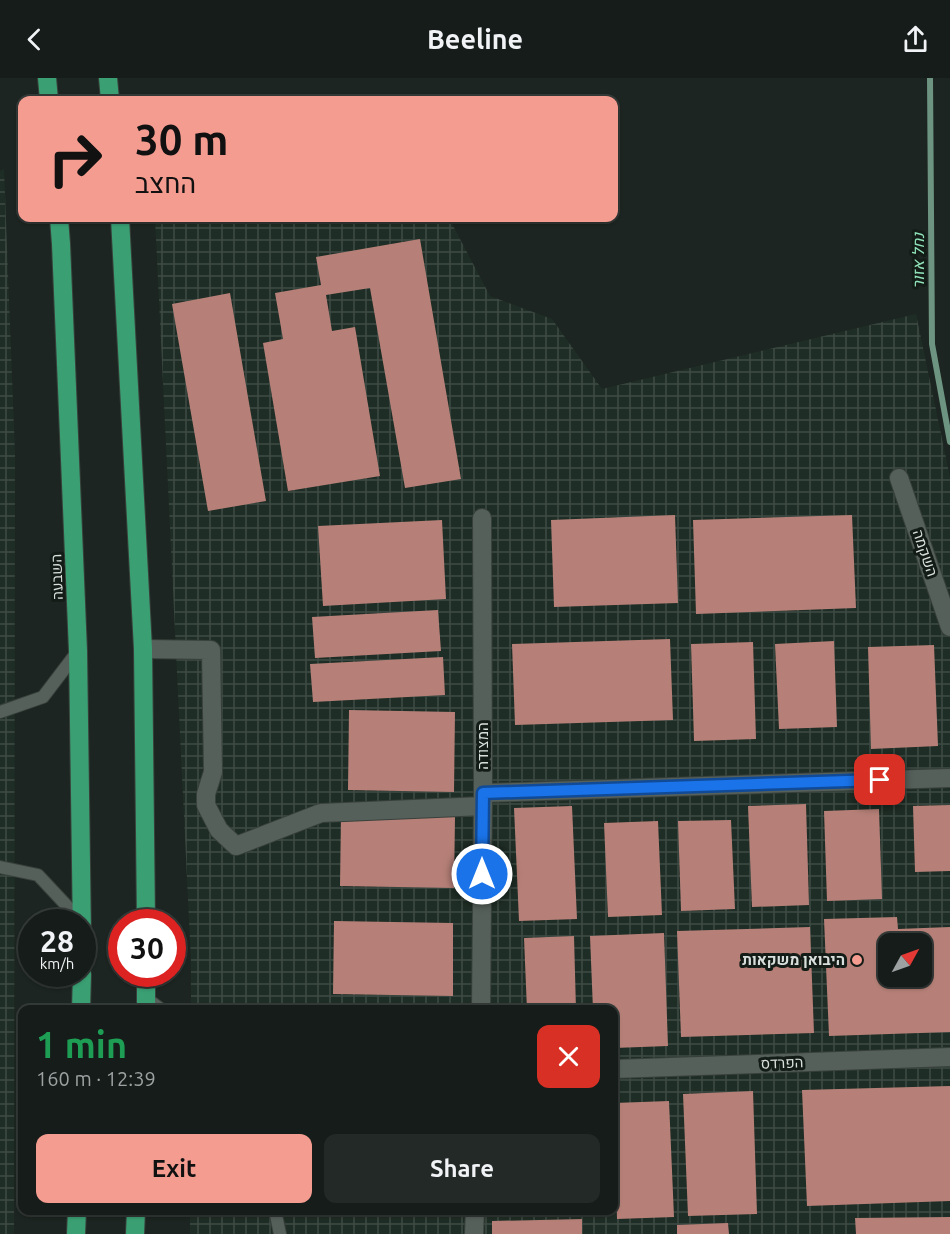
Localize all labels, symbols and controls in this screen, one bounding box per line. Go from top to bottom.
icon: back [18,23,51,56]
icon: share [899,23,932,56]
text: Beeline [427,24,523,54]
text: 30 m [135,116,229,163]
icon: right [36,120,114,198]
text: החצב [135,168,196,198]
water label: נחל אזור [909,232,927,289]
street label: השקמה [910,527,941,578]
street label: השבעה [47,554,66,600]
street label: המצודה [474,722,491,770]
pin [854,754,905,805]
icon: arrive [863,763,896,796]
position arrow [450,842,514,906]
speed limit sign: 30 [108,909,186,987]
text: 28 [40,924,74,958]
north arrow [878,933,932,987]
map controls [878,933,932,987]
place label: היבואן משקאות [742,951,845,968]
marker: היבואן משקאות [850,953,864,967]
text: km/h [40,955,74,972]
text: 1 min [36,1024,127,1065]
button: close [537,1025,600,1088]
street label: הפרדס [760,1053,804,1072]
text: 160 m · 12:39 [36,1067,156,1090]
button: Exit [36,1134,312,1203]
button: Share [324,1134,600,1203]

